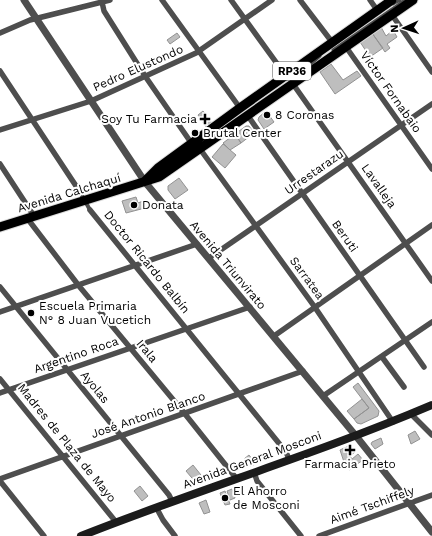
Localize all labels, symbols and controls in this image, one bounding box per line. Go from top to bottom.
north arrow [384,8,424,48]
text: N [388,24,401,33]
street label: Pedro Elustondo [91,42,185,94]
street label: Víctor Fornabaio [358,49,424,135]
road number: RP36 [273,62,311,80]
place label: 8 Coronas [275,108,334,122]
marker: 8 Coronas [262,110,272,120]
place label: Soy Tu Farmacia [101,112,197,126]
marker: Soy Tu Farmacia [200,114,210,124]
place label: Brutal Center [203,126,282,140]
marker: Brutal Center [190,128,200,138]
street label: Urrestarazu [282,147,346,197]
street label: Lavalleja [359,161,399,211]
street label: Avenida Calchaquí [16,171,122,215]
place label: Donata [142,198,184,212]
marker: Donata [129,200,139,210]
street label: Doctor Ricardo Balbín [101,208,193,316]
street label: Avenida Triunvirato [187,218,269,312]
street label: Beruti [329,218,361,254]
street label: Sarratea [287,254,327,302]
place label: Escuela Primaria N° 8 Juan Vucetich [39,299,151,327]
marker: Escuela Primaria N° 8 Juan Vucetich [26,308,36,318]
street label: Argentino Roca [32,334,120,376]
street label: Irala [133,337,161,365]
street label: Ayolas [78,368,112,406]
street label: Madres de Plaza de Mayo [15,381,119,505]
street label: José Antonio Blanco [89,389,207,441]
street label: Avenida General Mosconi [181,428,323,492]
marker: Farmacia Prieto [345,445,355,455]
place label: Farmacia Prieto [304,457,396,471]
street label: Aimé Tschiffely [328,483,417,527]
place label: El Ahorro de Mosconi [233,484,300,512]
marker: El Ahorro de Mosconi [220,493,230,503]

